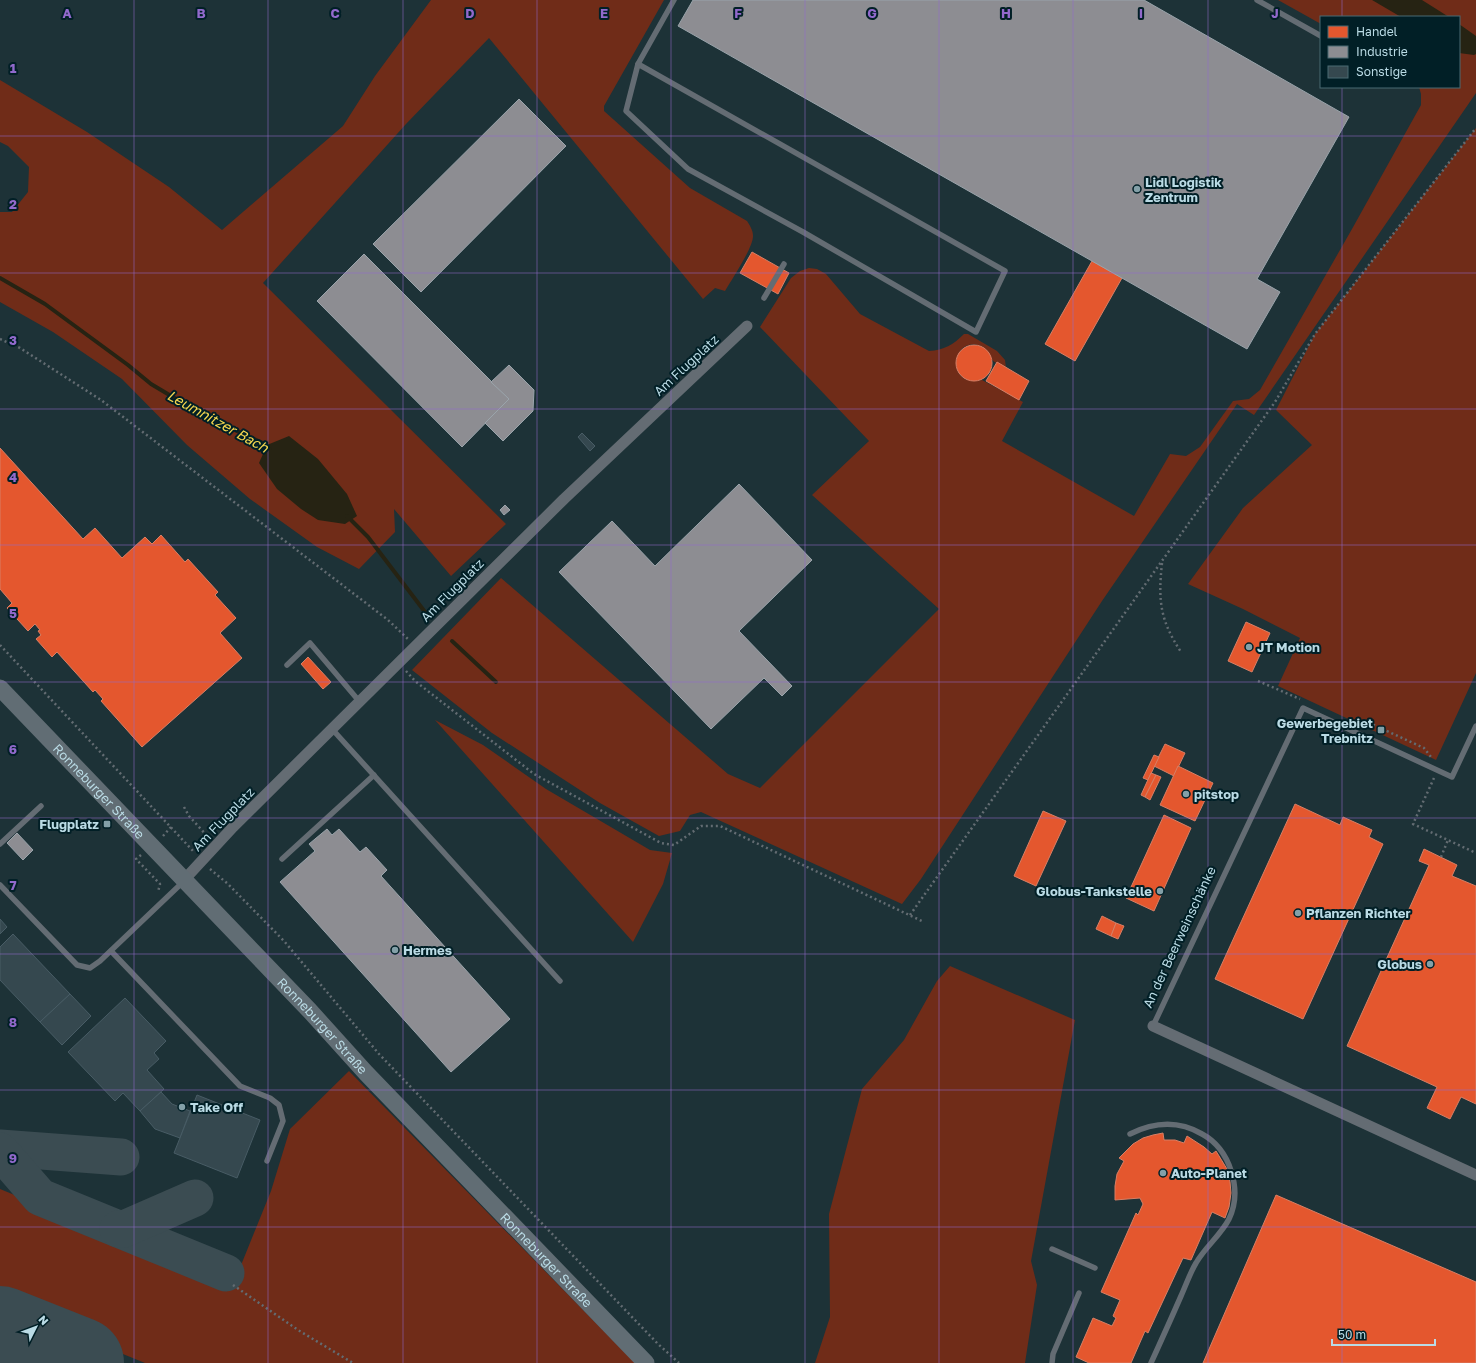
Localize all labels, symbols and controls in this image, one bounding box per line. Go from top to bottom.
text: A [62,5,72,21]
text: B [196,5,206,21]
text: C [330,5,340,21]
text: D [465,5,475,21]
text: E [600,5,608,21]
text: F [734,5,742,21]
text: G [867,5,877,21]
text: H [1001,5,1011,21]
text: I [1139,5,1143,21]
text: J [1271,5,1279,21]
legend [1320,16,1460,88]
text: Handel [1356,24,1398,39]
text: Industrie [1356,44,1408,59]
text: 1 [10,60,17,76]
text: Sonstige [1356,64,1407,79]
place label: Lidl Logistik Zentrum [1145,174,1222,205]
marker: Lidl Logistik Zentrum [1132,184,1142,194]
text: 2 [9,196,17,212]
street label: Am Flugplatz [650,331,722,399]
text: 3 [9,332,17,348]
water label: Leumnitzer Bach [165,386,273,456]
text: 4 [9,469,17,485]
street label: Am Flugplatz [417,555,487,625]
text: 5 [9,605,17,621]
place label: JT Motion [1257,639,1320,655]
marker: JT Motion [1244,642,1254,652]
place label: Gewerbegebiet Trebnitz [1277,715,1373,746]
marker: Gewerbegebiet Trebnitz [1376,725,1386,735]
street label: Ronneburger Straße [50,740,148,842]
text: 6 [9,741,17,757]
street label: Am Flugplatz [189,783,258,854]
place label: pitstop [1194,786,1239,802]
marker: pitstop [1181,789,1191,799]
place label: Flugplatz [39,816,99,832]
marker: Flugplatz [102,819,112,829]
street label: An der Beerweinschänke [1139,864,1219,1010]
text: 7 [9,877,17,893]
place label: Globus-Tankstelle [1036,883,1152,899]
marker: Globus-Tankstelle [1155,886,1165,896]
place label: Pflanzen Richter [1306,905,1411,921]
marker: Pflanzen Richter [1293,908,1303,918]
place label: Hermes [403,942,452,958]
marker: Hermes [390,945,400,955]
place label: Globus [1377,956,1422,972]
marker: Globus [1425,959,1435,969]
street label: Ronneburger Straße [274,974,371,1077]
text: 8 [9,1014,17,1030]
place label: Take Off [190,1099,243,1115]
marker: Take Off [177,1102,187,1112]
text: 9 [9,1150,17,1166]
place label: Auto-Planet [1171,1165,1247,1181]
marker: Auto-Planet [1158,1168,1168,1178]
street label: Ronneburger Straße [497,1209,596,1311]
north arrow [16,1307,56,1347]
text: N [36,1313,51,1327]
scale bar [1332,1321,1435,1347]
text: 50 m [1338,1327,1366,1342]

